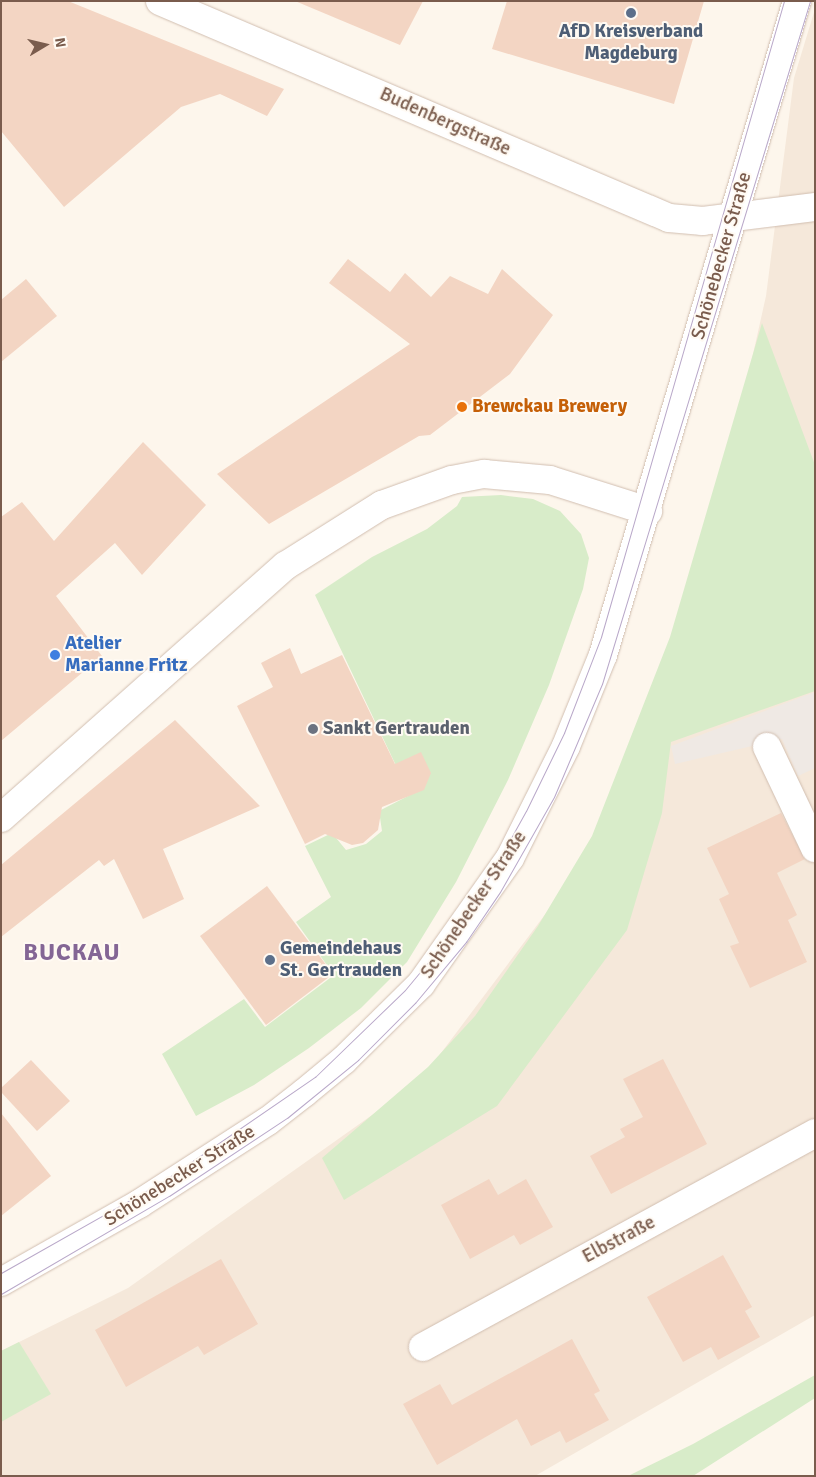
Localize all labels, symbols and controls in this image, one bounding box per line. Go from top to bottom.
marker: AfD Kreisverband Magdeburg [625,7,637,19]
north arrow [20,20,70,70]
place label: AfD Kreisverband Magdeburg [559,21,703,65]
text: N [51,36,69,49]
street label: Budenbergstraße [376,83,514,161]
street label: Schönebecker Straße [687,170,757,342]
place label: Brewckau Brewery [472,396,627,418]
marker: Brewckau Brewery [456,401,468,413]
place label: Atelier Marianne Fritz [65,633,187,677]
marker: Atelier Marianne Fritz [49,649,61,661]
place label: Sankt Gertrauden [323,718,470,740]
marker: Sankt Gertrauden [307,723,319,735]
street label: Schönebecker Straße [416,827,532,983]
place label: Gemeindehaus St. Gertrauden [280,938,402,982]
district label: BUCKAU [23,939,121,967]
marker: Gemeindehaus St. Gertrauden [264,954,276,966]
street label: Schönebecker Straße [101,1120,259,1232]
street label: Elbstraße [579,1211,659,1269]

